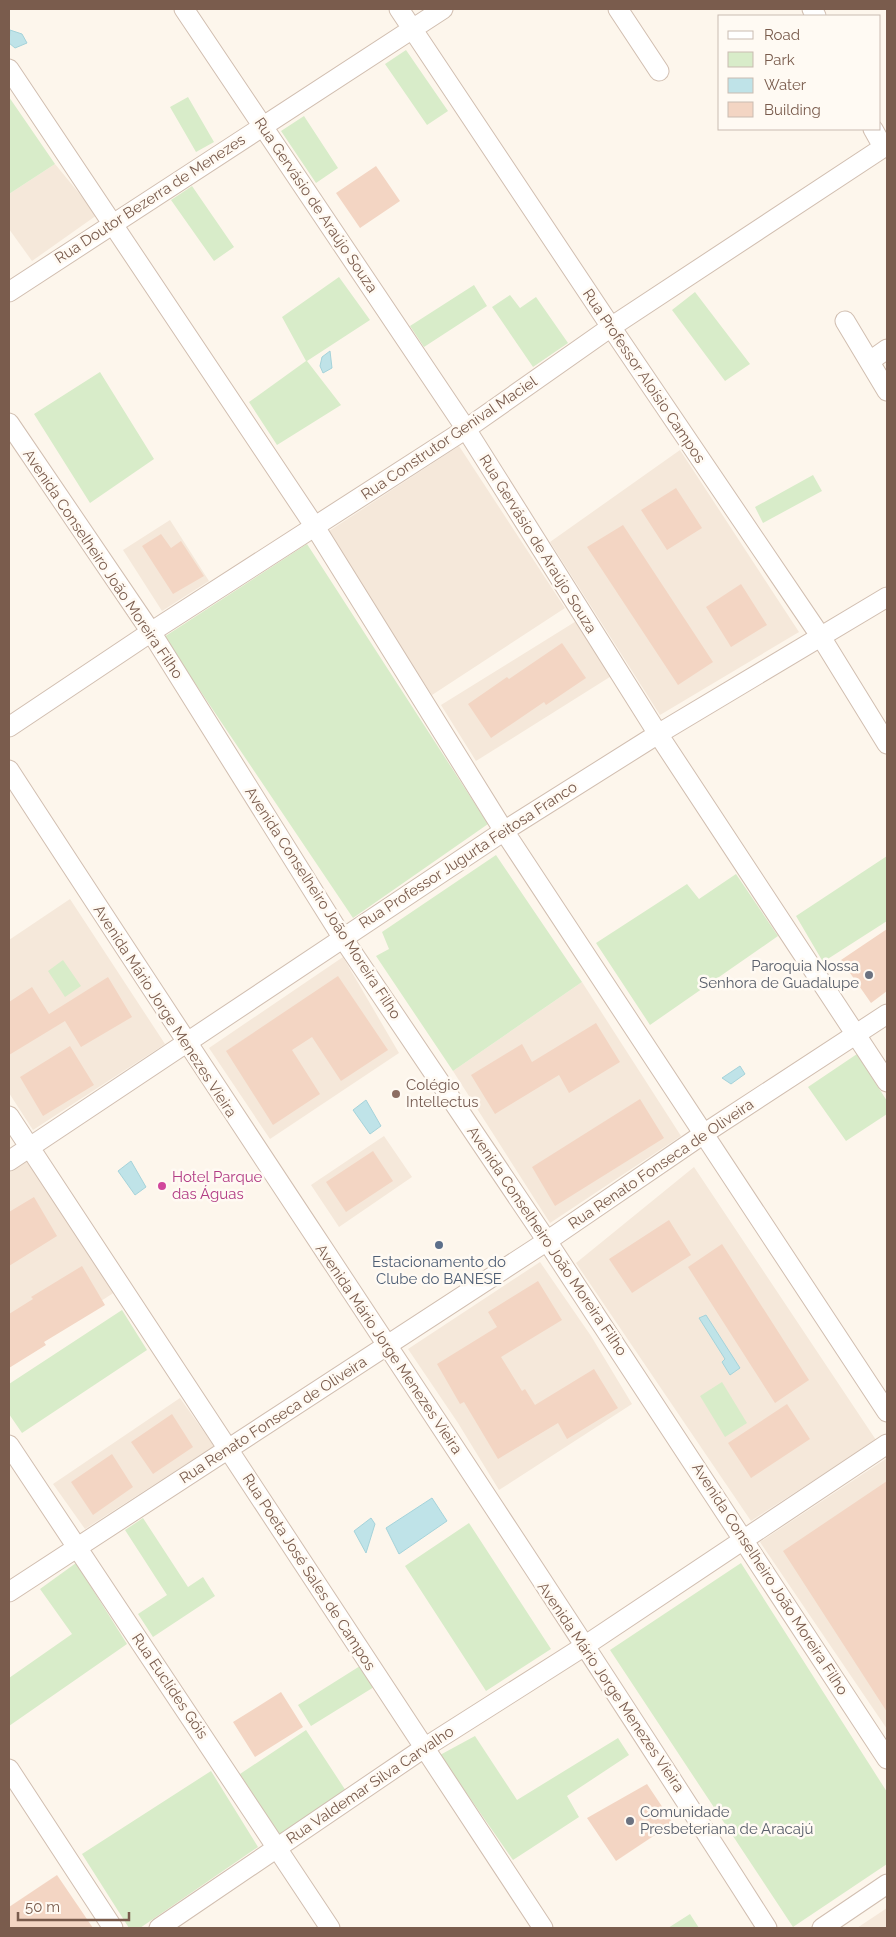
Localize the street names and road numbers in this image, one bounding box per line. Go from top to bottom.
street label: Rua Gervásio de Araújo Souza [251,114,381,296]
street label: Rua Doutor Bezerra de Menezes [51,131,249,267]
street label: Rua Professor Aloísio Campos [579,285,709,467]
street label: Rua Construtor Genival Maciel [358,372,541,504]
street label: Avenida Conselheiro João Moreira Filho [19,446,187,682]
street label: Rua Gervásio de Araújo Souza [475,451,601,637]
street label: Rua Professor Jugurta Feitosa Franco [356,778,581,932]
street label: Avenida Conselheiro João Moreira Filho [241,784,405,1022]
street label: Avenida Mário Jorge Menezes Vieira [90,902,240,1120]
street label: Rua Renato Fonseca de Oliveira [565,1095,757,1233]
street label: Avenida Conselheiro João Moreira Filho [463,1123,631,1359]
street label: Avenida Mário Jorge Menezes Vieira [312,1241,466,1457]
street label: Rua Renato Fonseca de Oliveira [176,1353,370,1487]
street label: Avenida Conselheiro João Moreira Filho [688,1460,852,1698]
street label: Rua Poeta José Sales de Campos [239,1470,379,1674]
street label: Avenida Mário Jorge Menezes Vieira [534,1579,688,1795]
street label: Rua Euclídes Góis [128,1630,212,1742]
street label: Rua Valdemar Silva Carvalho [283,1722,457,1848]

